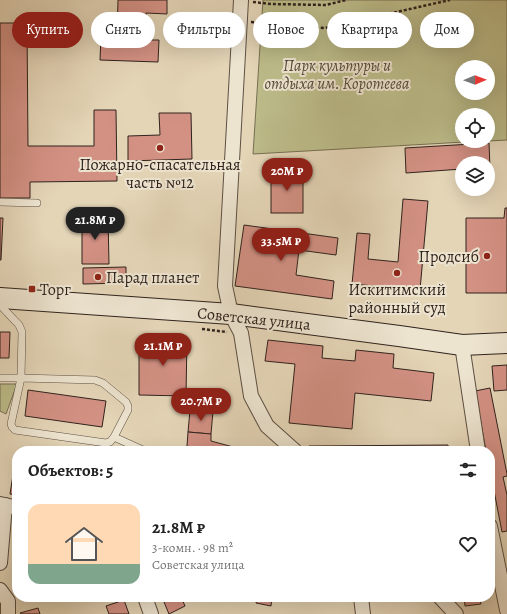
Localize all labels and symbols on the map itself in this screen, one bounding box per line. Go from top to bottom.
park label: Парк культуры и отдыха им. Коротеева [265,55,409,95]
north arrow [455,60,495,100]
marker: Пожарно-спасательная часть №12 [155,143,165,153]
place label: Пожарно-спасательная часть №12 [79,154,241,194]
pin: 20M ₽ [259,158,315,192]
pin: 21.8M ₽ [58,207,132,241]
pin: 33.5M ₽ [244,228,318,262]
place label: Продсиб [419,246,479,268]
marker: Продсиб [482,251,492,261]
place label: Парад планет [106,267,199,289]
marker: Искитимский районный суд [392,268,402,278]
marker: Парад планет [93,272,103,282]
place label: Торг [40,279,71,301]
place label: Искитимский районный суд [348,279,446,319]
marker: Торг [27,284,37,294]
street label: Советская улица [196,302,312,336]
pin: 21.1M ₽ [126,333,200,367]
pin: 20.7M ₽ [164,388,238,422]

